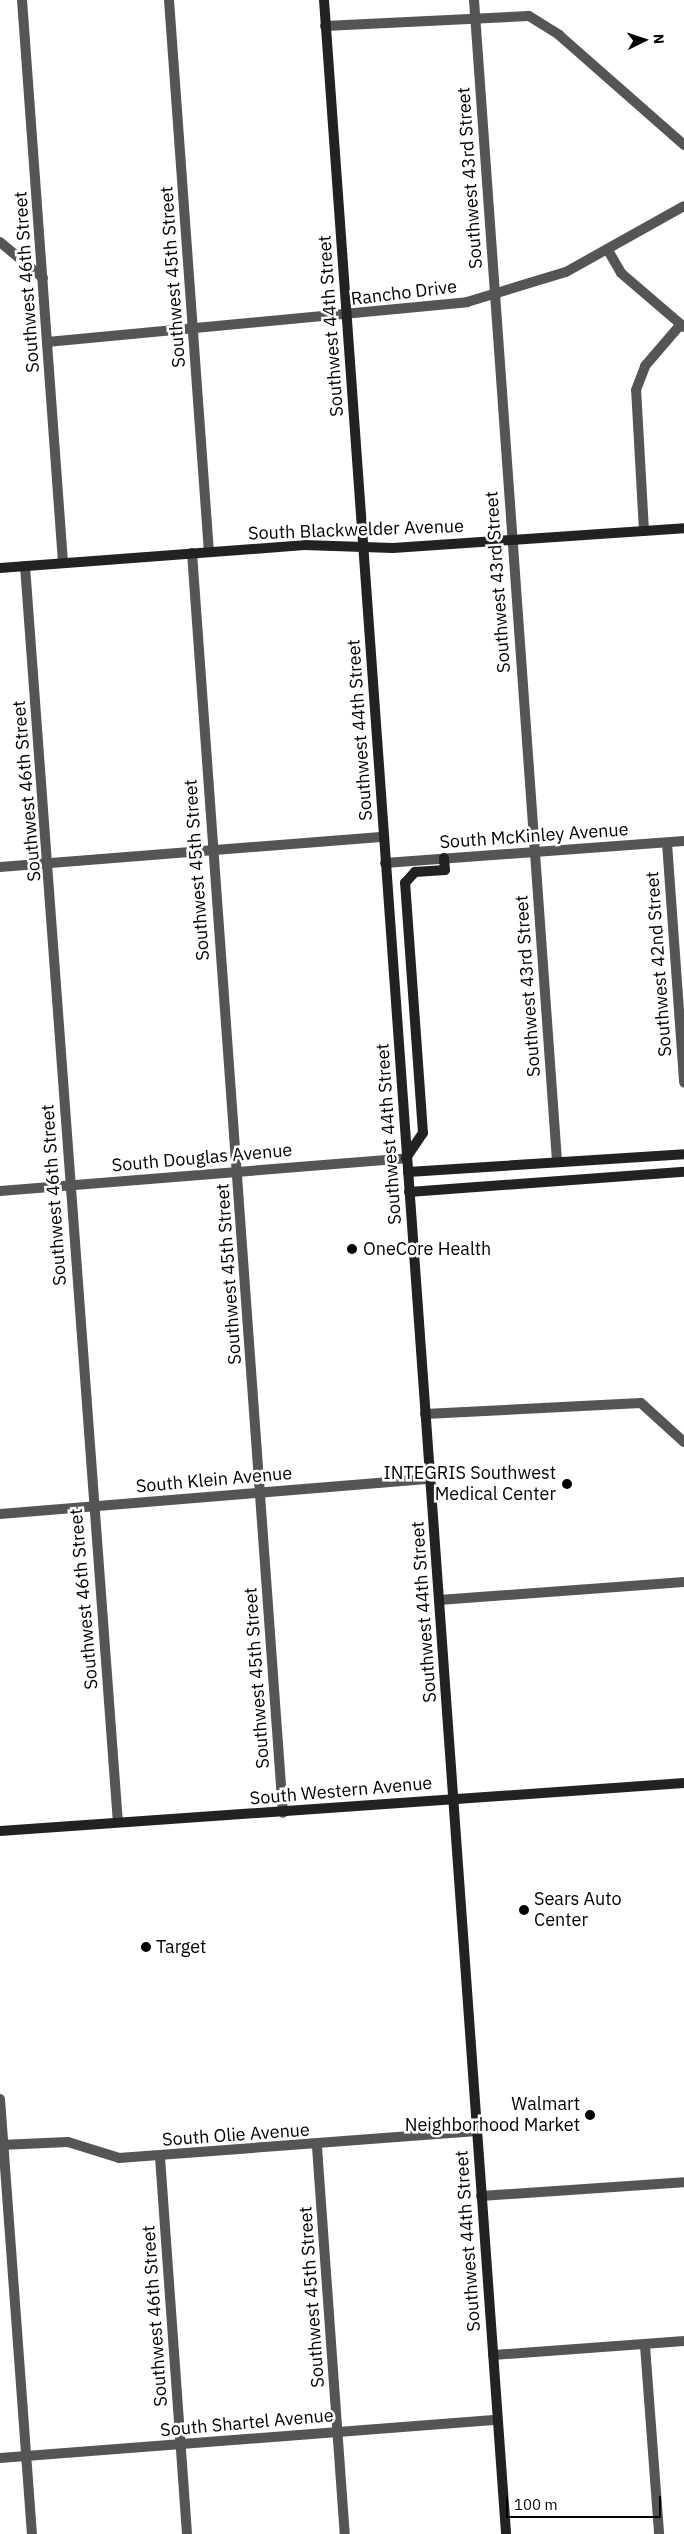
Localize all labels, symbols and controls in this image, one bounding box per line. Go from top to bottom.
north arrow [619,15,669,65]
text: N [650,33,668,45]
street label: Southwest 43rd Street [453,86,487,270]
street label: Southwest 45th Street [156,186,190,368]
street label: Southwest 46th Street [10,191,44,373]
street label: Southwest 44th Street [314,235,348,417]
street label: Rancho Drive [350,276,458,310]
street label: Southwest 43rd Street [481,490,515,674]
street label: South Blackwelder Avenue [248,515,464,545]
street label: Southwest 44th Street [343,639,377,821]
street label: Southwest 46th Street [8,700,46,882]
street label: Southwest 45th Street [180,779,214,961]
street label: South McKinley Avenue [439,819,629,853]
street label: Southwest 42nd Street [642,871,676,1057]
street label: Southwest 43rd Street [511,894,545,1078]
street label: Southwest 44th Street [372,1043,406,1225]
street label: Southwest 46th Street [37,1104,71,1286]
street label: South Douglas Avenue [111,1139,293,1177]
street label: Southwest 45th Street [212,1183,246,1365]
place label: OneCore Health [363,1238,491,1260]
marker: OneCore Health [345,1242,359,1256]
street label: South Klein Avenue [135,1462,293,1498]
place label: INTEGRIS Southwest Medical Center [384,1463,556,1506]
marker: INTEGRIS Southwest Medical Center [560,1477,574,1491]
street label: Southwest 46th Street [65,1508,103,1690]
street label: Southwest 44th Street [407,1521,441,1703]
street label: Southwest 45th Street [240,1587,274,1769]
street label: South Western Avenue [249,1772,433,1810]
place label: Sears Auto Center [534,1889,622,1932]
marker: Sears Auto Center [518,1904,530,1916]
place label: Target [156,1936,206,1958]
marker: Target [140,1941,152,1953]
place label: Walmart Neighborhood Market [405,2094,580,2136]
marker: Walmart Neighborhood Market [584,2109,596,2121]
street label: South Olie Avenue [161,2119,311,2151]
street label: Southwest 44th Street [451,2150,485,2332]
street label: Southwest 45th Street [295,2206,329,2388]
street label: Southwest 46th Street [138,2225,172,2407]
street label: South Shartel Avenue [159,2405,335,2441]
scale bar [509,2486,664,2518]
text: 100 m [514,2495,558,2514]

